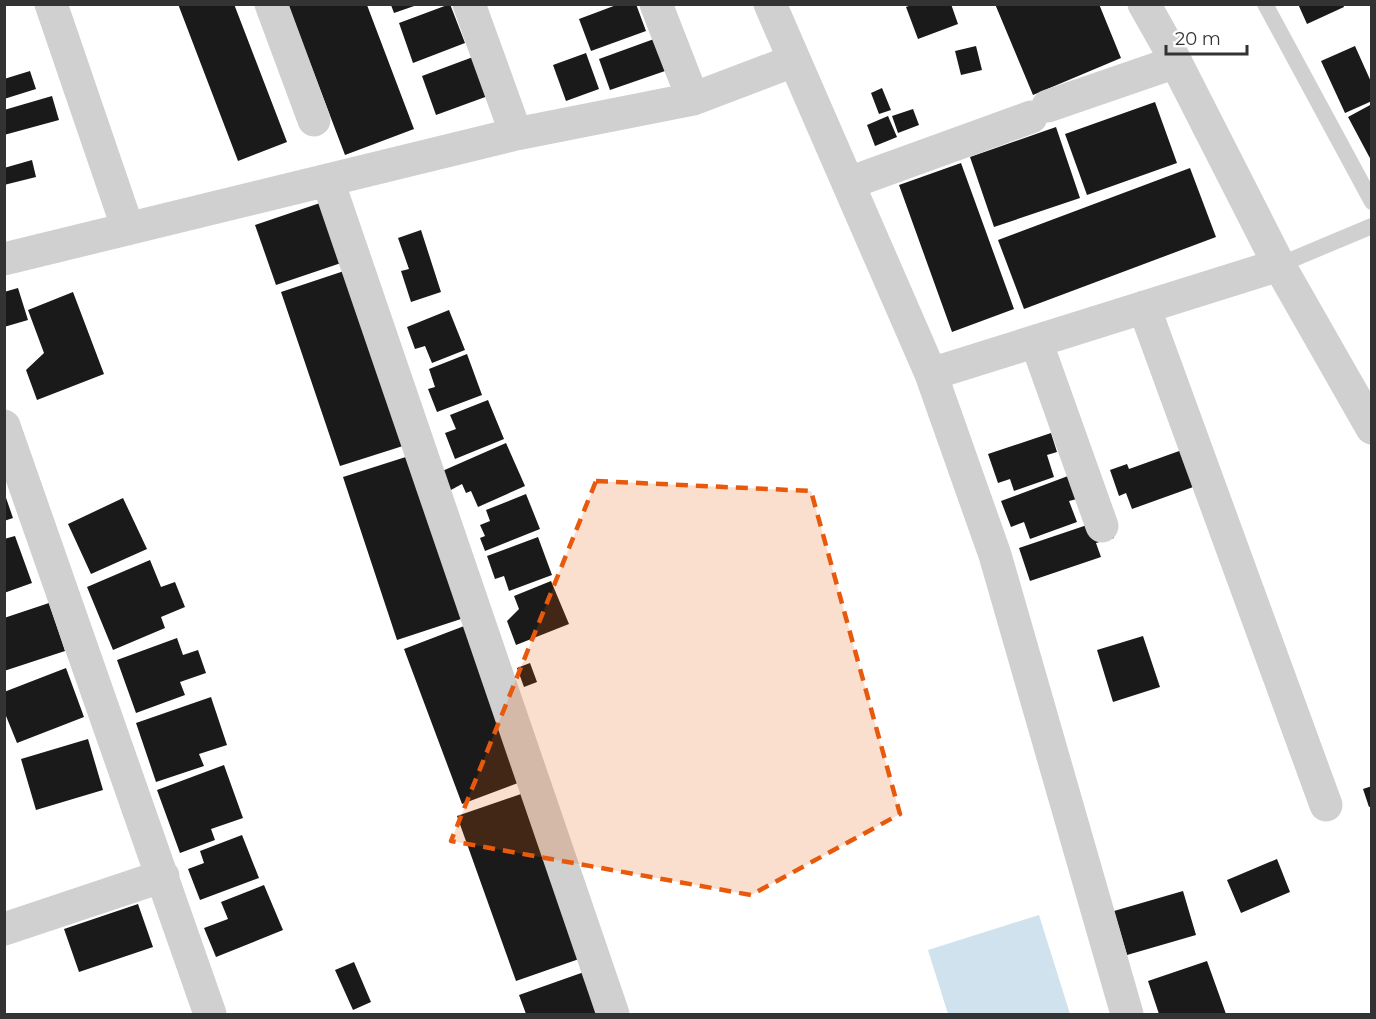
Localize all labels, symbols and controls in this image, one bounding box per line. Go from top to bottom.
scale bar [1166,18,1247,56]
text: 20 m [1175,28,1221,50]

